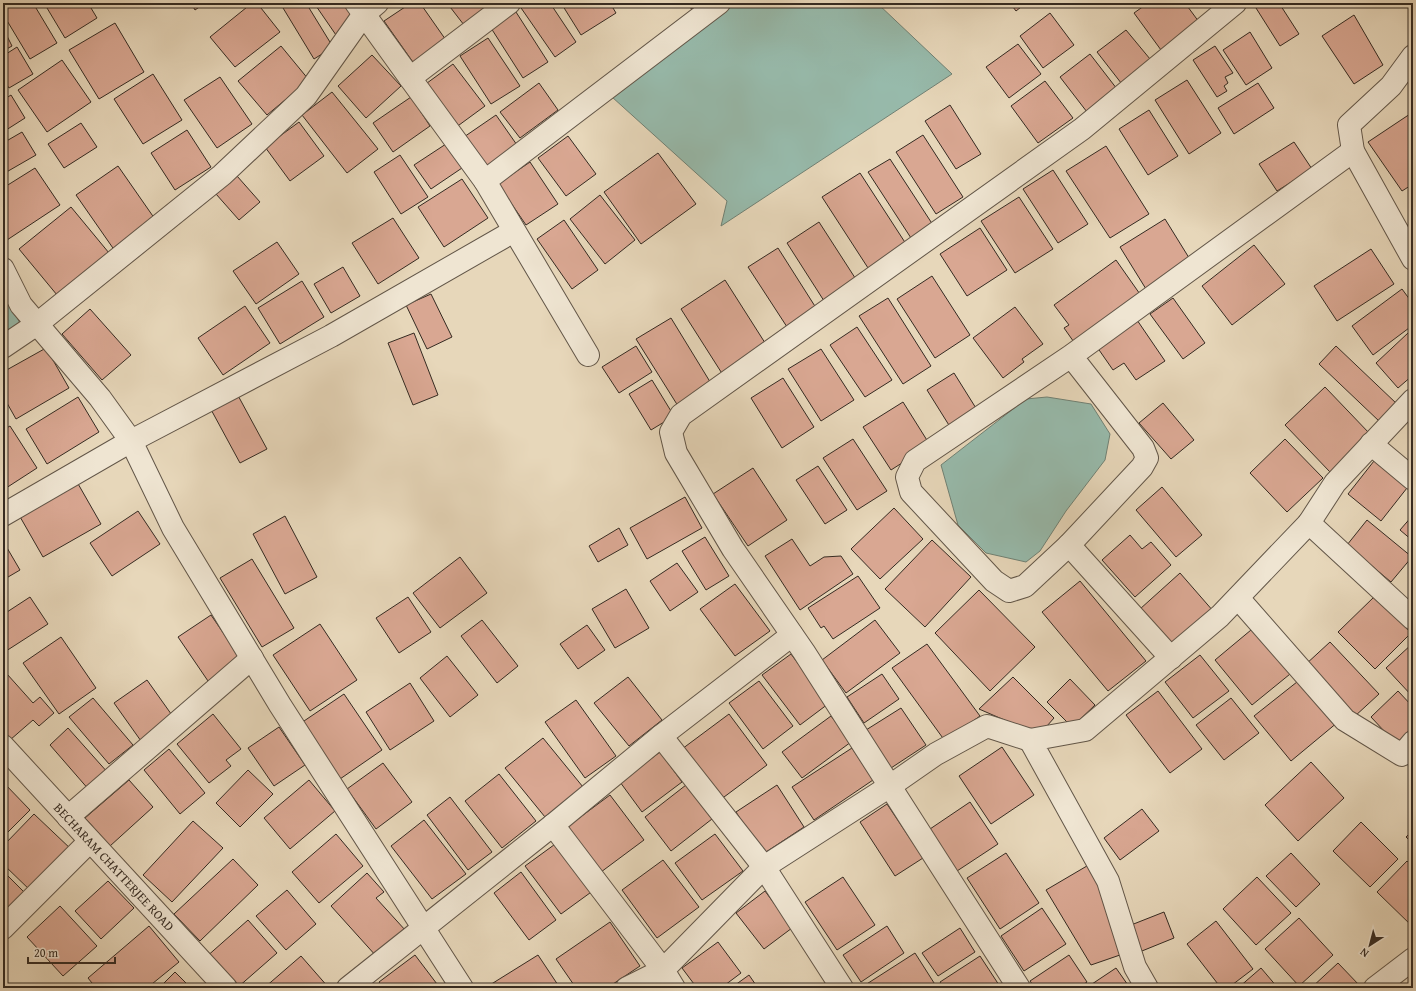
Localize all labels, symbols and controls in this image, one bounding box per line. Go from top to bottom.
street label: BECHARAM CHATTERJEE ROAD [49,799,179,935]
north arrow [1350,925,1390,965]
scale bar [28,939,115,965]
text: 20 m [34,944,58,961]
text: N [1356,944,1372,962]

